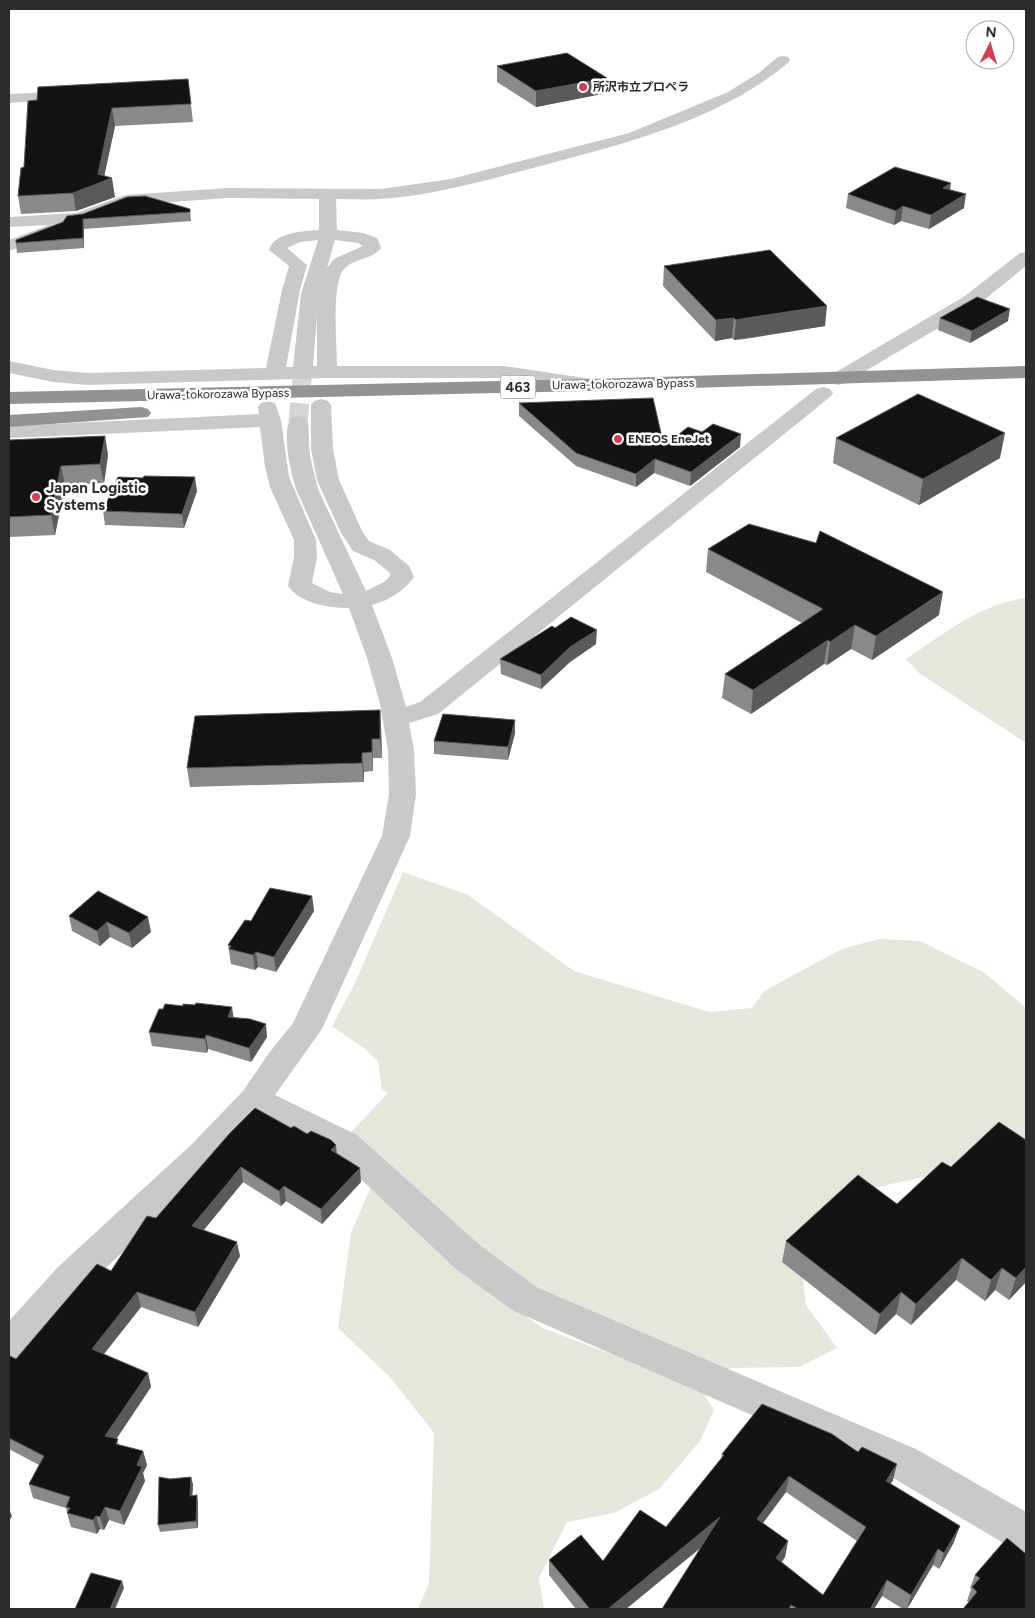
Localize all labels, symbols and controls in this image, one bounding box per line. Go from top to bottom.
north arrow [965,20,1015,70]
text: N [985,24,997,41]
place label: 所沢市立プロペラ [593,80,689,94]
marker: 所沢市立プロペラ [577,81,589,93]
road number: 463 [500,376,536,398]
street label: Urawa-tokorozawa Bypass [552,376,695,392]
street label: Urawa-tokorozawa Bypass [147,386,290,402]
place label: ENEOS EneJet [628,432,710,446]
marker: ENEOS EneJet [612,433,624,445]
place label: Japan Logistic Systems [46,479,146,514]
marker: Japan Logistic Systems [30,491,42,503]

